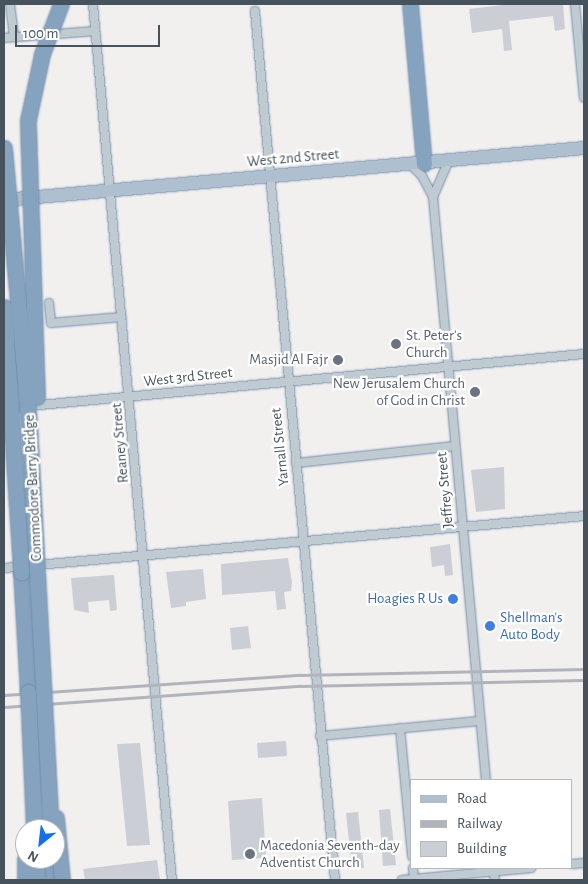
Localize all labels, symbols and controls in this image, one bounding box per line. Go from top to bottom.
scale bar [18,15,162,47]
text: 100 m [23,26,58,41]
street label: West 2nd Street [246,145,340,171]
place label: St. Peter's Church [406,326,462,361]
marker: St. Peter's Church [390,338,402,350]
place label: Masjid Al Fajr [249,351,328,369]
marker: Masjid Al Fajr [332,354,344,366]
street label: West 3rd Street [143,363,233,391]
place label: New Jerusalem Church of God in Christ [333,374,465,409]
marker: New Jerusalem Church of God in Christ [469,386,481,398]
street label: Reaney Street [108,402,132,484]
street label: Yarnall Street [267,407,293,487]
street label: Commodore Barry Bridge [20,414,46,562]
street label: Jeffrey Street [433,451,457,529]
place label: Hoagies R Us [367,590,443,608]
marker: Hoagies R Us [447,593,459,605]
place label: Shellman's Auto Body [500,608,563,643]
marker: Shellman's Auto Body [484,620,496,632]
legend [410,779,573,869]
text: Road [457,791,487,806]
text: Railway [457,816,502,831]
north arrow [15,819,65,869]
place label: Macedonia Seventh-day Adventist Church [260,836,400,871]
text: Building [457,841,507,856]
text: N [26,848,41,865]
marker: Macedonia Seventh-day Adventist Church [244,848,256,860]

